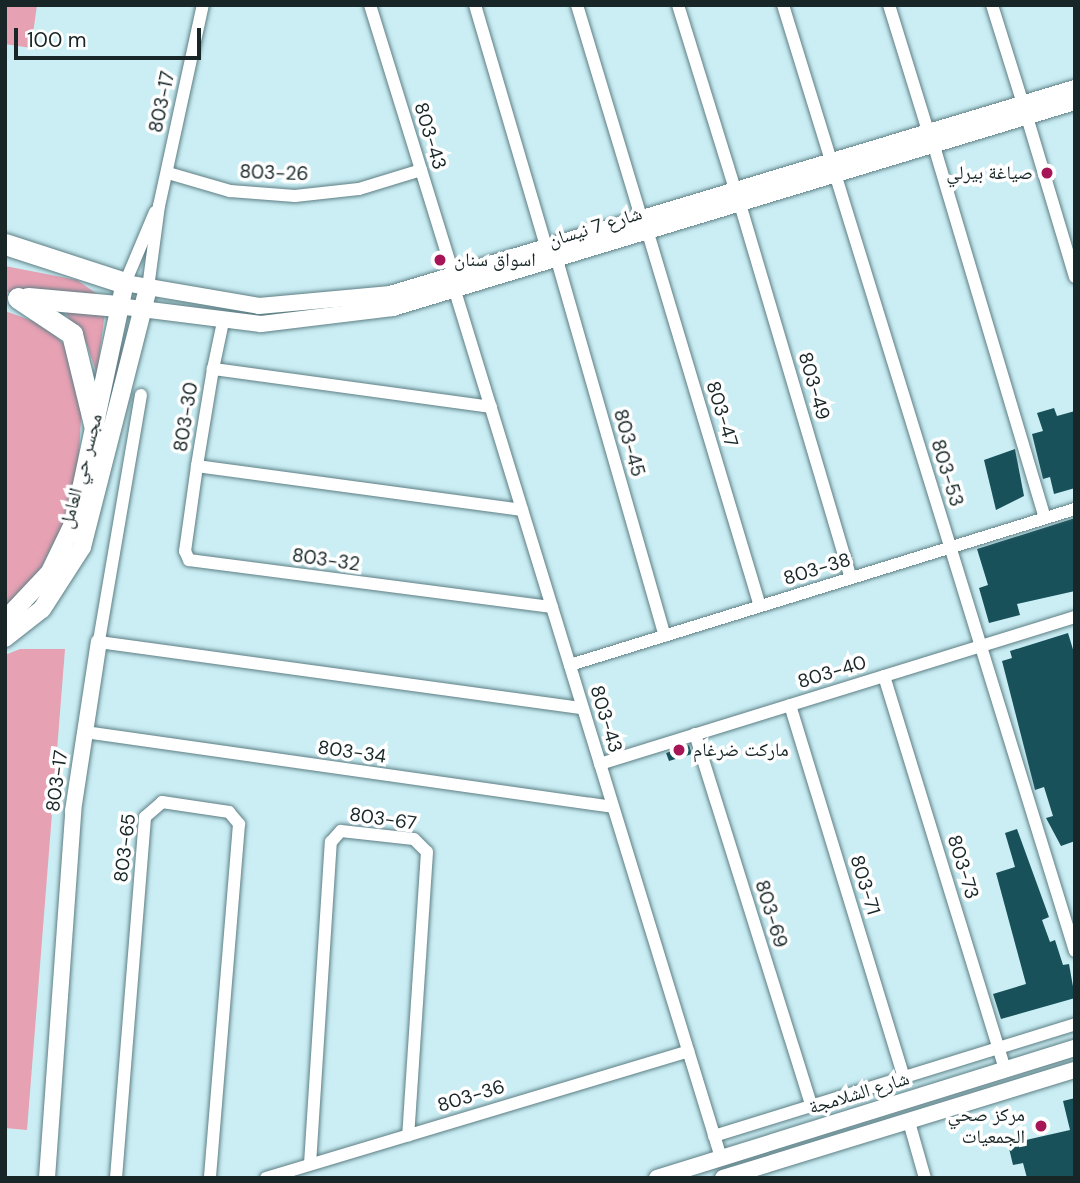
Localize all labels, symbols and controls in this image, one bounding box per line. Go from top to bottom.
scale bar [18,14,205,58]
text: 100 m [27,26,87,54]
street label: 803-17 [144,69,180,135]
street label: 803-43 [409,100,451,172]
street label: 803-26 [239,160,309,186]
place label: صياغة بيرلي [946,162,1033,184]
marker: صياغة بيرلي [1039,165,1055,181]
street label: شارع 7 نيسان [545,202,645,252]
place label: اسواق سنان [454,249,536,271]
marker: اسواق سنان [432,252,448,268]
street label: 803-49 [793,349,835,423]
street label: 803-47 [701,378,743,450]
street label: 803-30 [169,381,203,453]
street label: 803-45 [609,407,649,479]
street label: مجسر حي العامل [55,411,107,531]
street label: 803-53 [926,437,968,509]
street label: 803-32 [291,544,361,576]
street label: 803-38 [781,548,853,590]
street label: 803-40 [795,651,869,693]
street label: 803-43 [585,683,627,755]
street label: 803-34 [316,736,388,768]
place label: ماركت ضرغام [693,739,789,761]
marker: ماركت ضرغام [671,742,687,758]
street label: 803-17 [41,749,73,813]
street label: 803-67 [348,803,418,835]
street label: 803-65 [109,812,141,884]
street label: 803-73 [942,832,984,902]
street label: 803-71 [845,852,885,918]
street label: 803-69 [750,877,792,951]
street label: شارع الشلامجة [806,1067,912,1119]
street label: 803-36 [435,1075,507,1117]
place label: مركز صحي الجمعيات [947,1104,1025,1148]
marker: مركز صحي الجمعيات [1031,1116,1051,1136]

